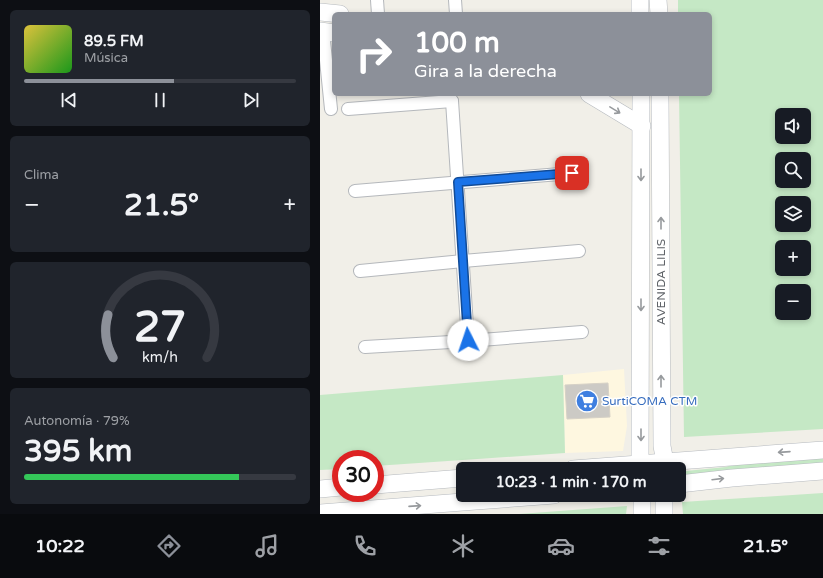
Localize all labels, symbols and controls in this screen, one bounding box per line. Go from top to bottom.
text: 100 m [414,26,500,60]
icon: right [348,28,400,80]
text: 89.5 FM [84,32,144,50]
text: Música [84,50,128,66]
text: Gira a la derecha [414,60,557,82]
icon: previous [58,89,80,111]
icon: pause [149,89,171,111]
icon: next [240,89,262,111]
one-way arrow [609,106,621,114]
map controls [775,108,811,320]
button: sound [775,108,811,144]
button: search [775,152,811,188]
pin [555,156,589,190]
icon: arrive [561,162,583,184]
text: Clima [24,167,59,183]
one-way arrow [637,168,645,181]
text: 21.5° [124,187,199,224]
text: − [24,192,40,218]
text: + [284,192,296,218]
button: layers [775,196,811,232]
one-way arrow [657,217,665,230]
street label: AVENIDA LILIS [654,239,668,325]
button: + [775,240,811,276]
button: − [775,284,811,320]
one-way arrow [637,298,645,311]
text: 27 [134,303,186,353]
position arrow [447,319,489,361]
text: km/h [142,349,178,366]
one-way arrow [658,375,665,388]
supermarket icon: SurtiCOMA CTM [574,388,600,414]
place label: SurtiCOMA CTM [602,394,697,408]
text: Autonomía · 79% [24,413,130,429]
one-way arrow [637,428,645,441]
text: 395 km [24,433,132,470]
one-way arrow [778,449,791,456]
speed limit sign: 30 [332,450,384,502]
text: 10:23 · 1 min · 170 m [496,473,646,491]
one-way arrow [711,476,724,483]
one-way arrow [408,502,421,509]
icon: directions [155,532,183,560]
icon: music [253,532,281,560]
icon: phone [351,532,379,560]
icon: climate [449,532,477,560]
icon: car [547,532,575,560]
icon: filters [645,532,673,560]
text: 10:22 [35,535,85,557]
text: 21.5° [743,535,788,557]

